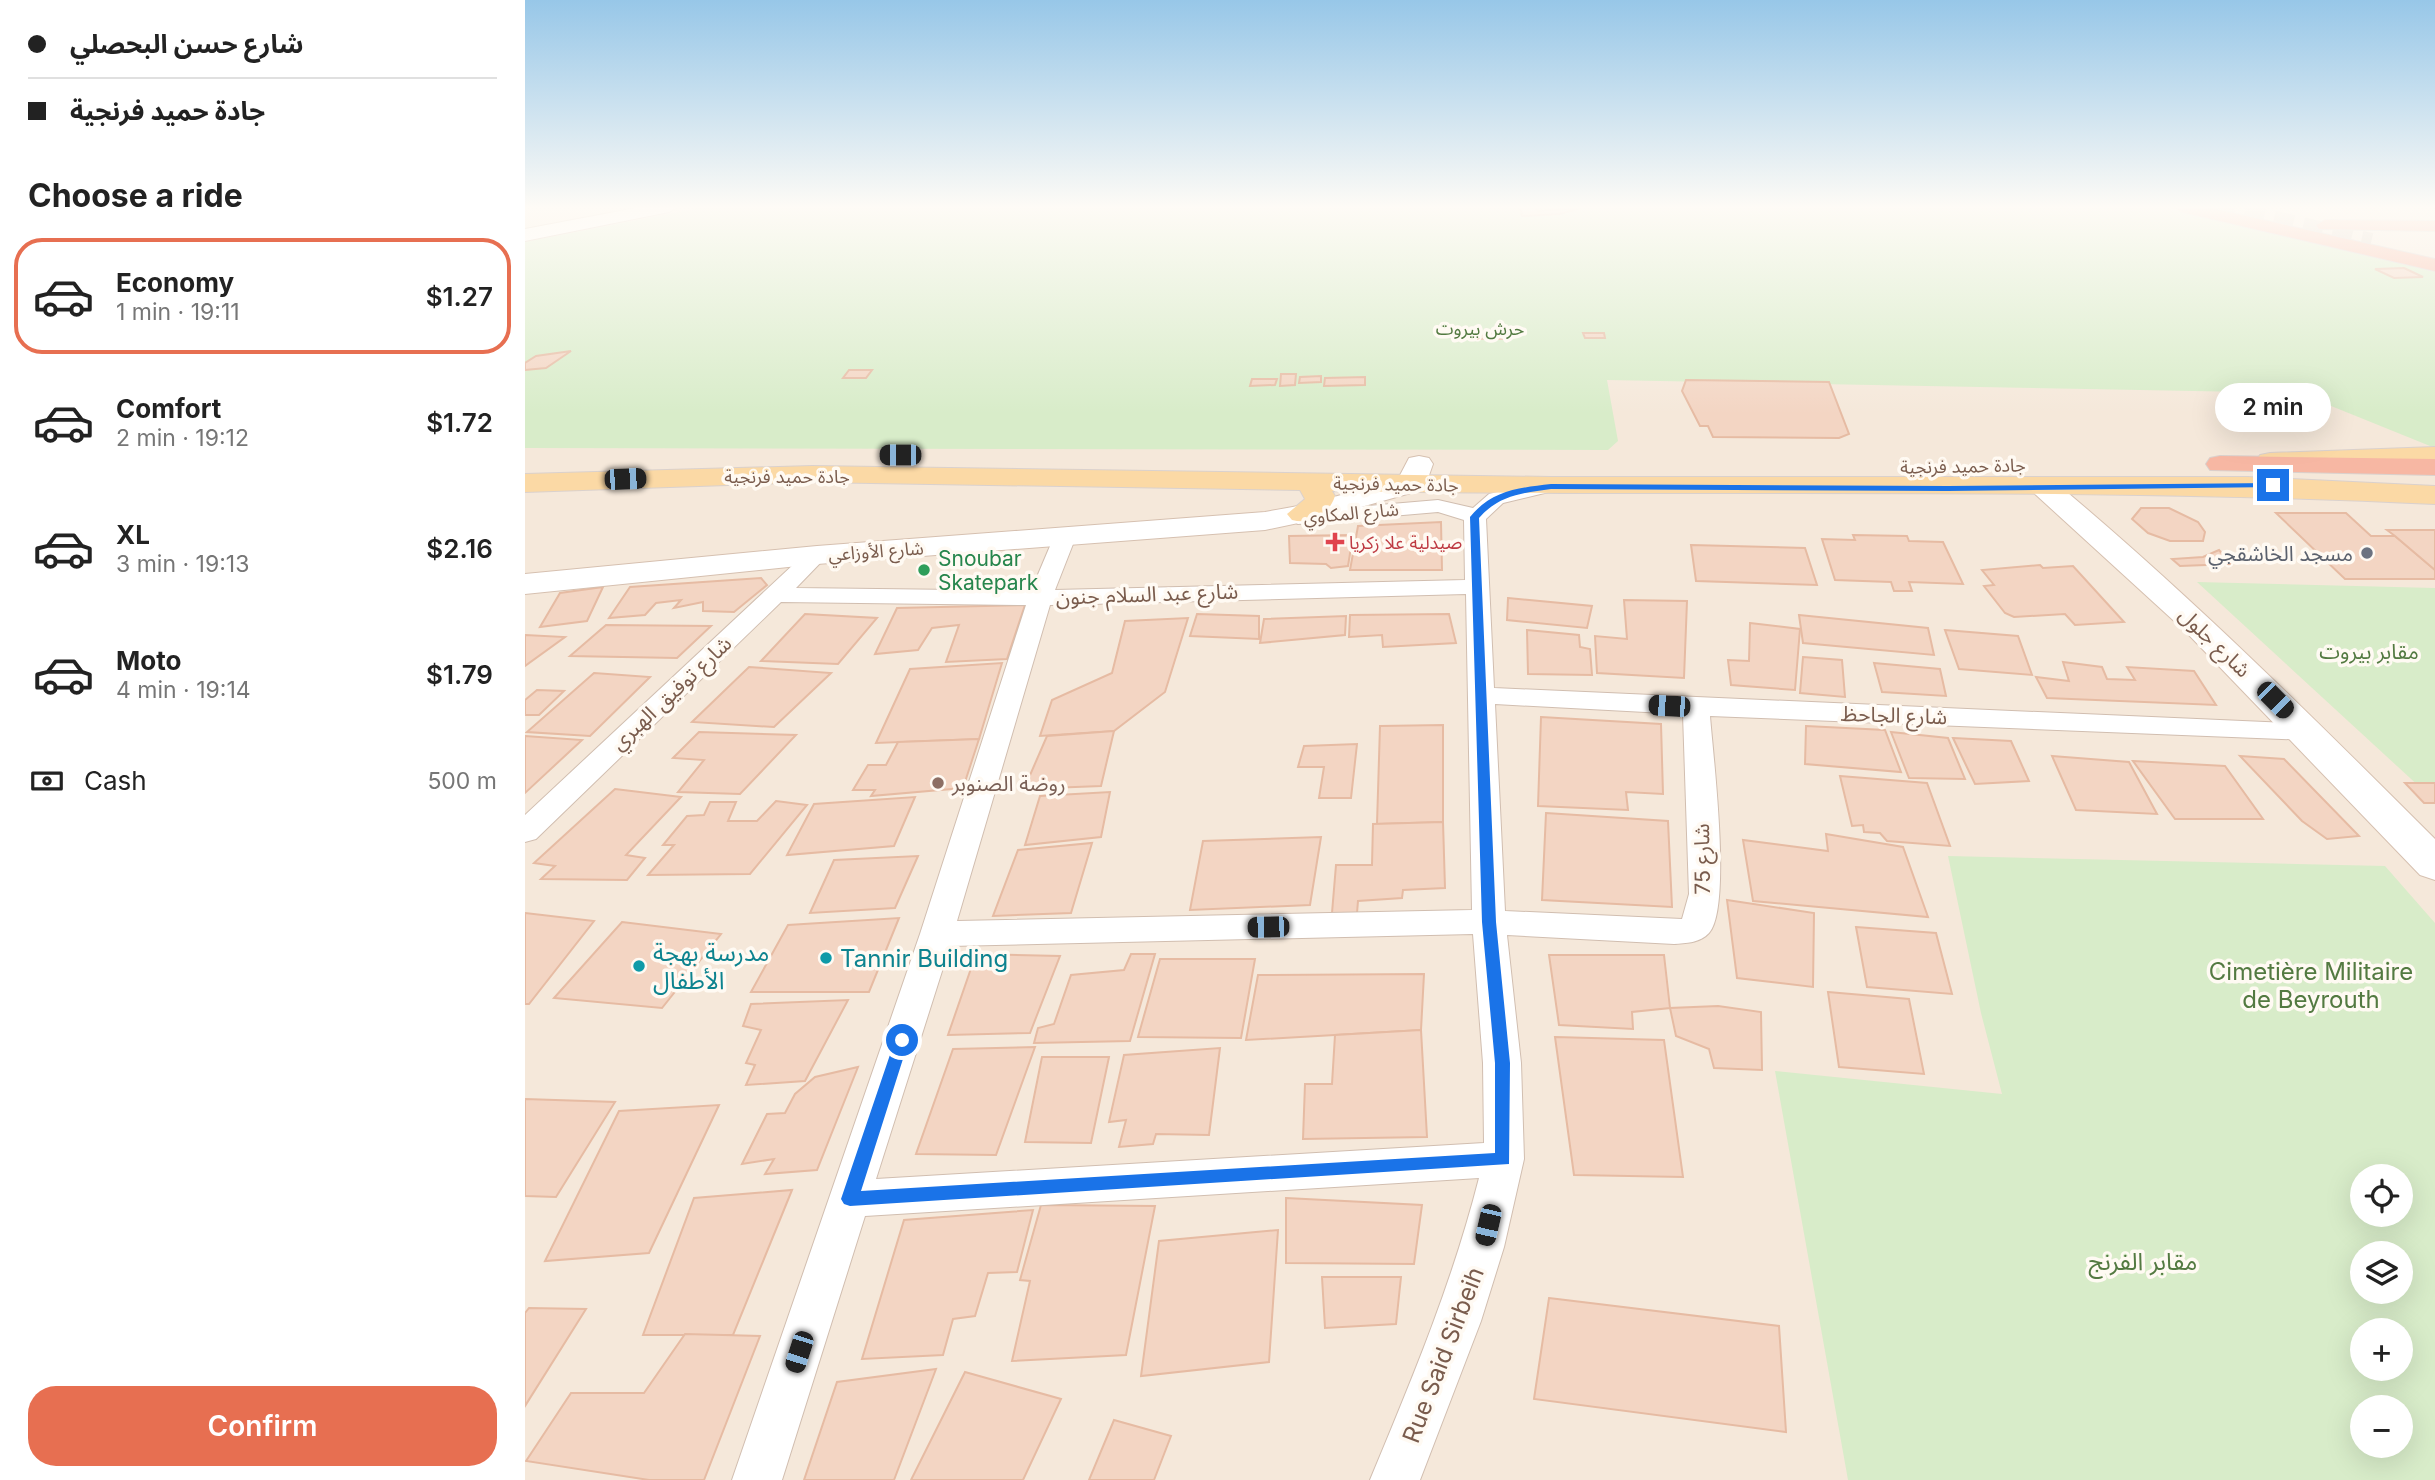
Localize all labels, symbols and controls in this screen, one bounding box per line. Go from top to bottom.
text: شارع حسن البحصلي [70,28,303,59]
text: جادة حميد فرنجية [70,95,265,126]
text: Choose a ride [28,176,243,215]
icon: car [32,265,95,328]
text: Economy [116,267,234,298]
text: $1.27 [426,281,493,312]
text: 1 min · 19:11 [116,298,240,326]
park label: حرش بيروت [1436,318,1524,340]
callout: 2 min [2215,384,2331,433]
icon: car [32,391,95,454]
text: Comfort [116,393,221,424]
text: 2 min [2243,393,2303,421]
text: $1.72 [426,407,493,438]
text: 2 min · 19:12 [116,424,249,452]
car [880,445,922,466]
street label: جادة حميد فرنجية [1900,454,2026,479]
street label: جادة حميد فرنجية [724,466,850,488]
car [604,468,647,490]
route end [2257,469,2289,501]
street label: جادة حميد فرنجية [1333,472,1459,497]
street label: شارع المكاوي [1302,498,1400,532]
icon: car [32,517,95,580]
text: XL [116,519,150,550]
place label: صيدلية علا زكريا [1349,532,1462,554]
text: $2.16 [426,533,493,564]
marker: صيدلية علا زكريا [1327,534,1343,550]
street label: شارع الأوزاعي [828,537,925,569]
place label: مسجد الخاشقجي [2208,541,2353,569]
marker: مسجد الخاشقجي [2359,545,2375,561]
place label: Snoubar Skatepark [938,546,1039,595]
text: 3 min · 19:13 [116,550,249,578]
marker: Snoubar Skatepark [916,562,932,578]
street label: شارع عبد السلام جنون [1055,578,1239,614]
street label: شارع جلول [2172,602,2256,684]
street label: شارع توفيق الهبري [606,631,739,758]
park label: مقابر بيروت [2319,639,2419,664]
icon: car [32,643,95,706]
text: Moto [116,645,181,676]
text: $1.79 [426,659,493,690]
text: 4 min · 19:14 [116,676,251,704]
car [2253,678,2298,722]
car [1648,694,1691,718]
street label: شارع الجاحظ [1840,701,1948,732]
icon: cash [28,762,66,800]
text: Cash [84,765,147,796]
text: 500 m [427,767,497,795]
place label: روضة الصنوبر [951,771,1066,796]
marker: روضة الصنوبر [930,775,946,791]
street label: شارع 75 [1689,823,1718,895]
car [1247,916,1290,938]
place label: مدرسة بهجة الأطفال [653,938,769,995]
place label: Tannir Building [840,944,1008,973]
marker: Tannir Building [818,950,834,966]
park label: Cimetière Militaire de Beyrouth [2209,957,2413,1014]
marker: مدرسة بهجة الأطفال [631,958,647,974]
route start [886,1024,918,1056]
map controls [2350,1164,2413,1458]
button: locate [2350,1164,2413,1227]
car [1474,1202,1503,1248]
button: layers [2350,1241,2413,1304]
park label: مقابر الفرنج [2089,1247,2197,1279]
street label: Rue Said Sirbeih [1396,1263,1490,1447]
button: + [2350,1318,2413,1381]
car [783,1329,816,1375]
button: Confirm [28,1386,497,1466]
button: − [2350,1395,2413,1458]

